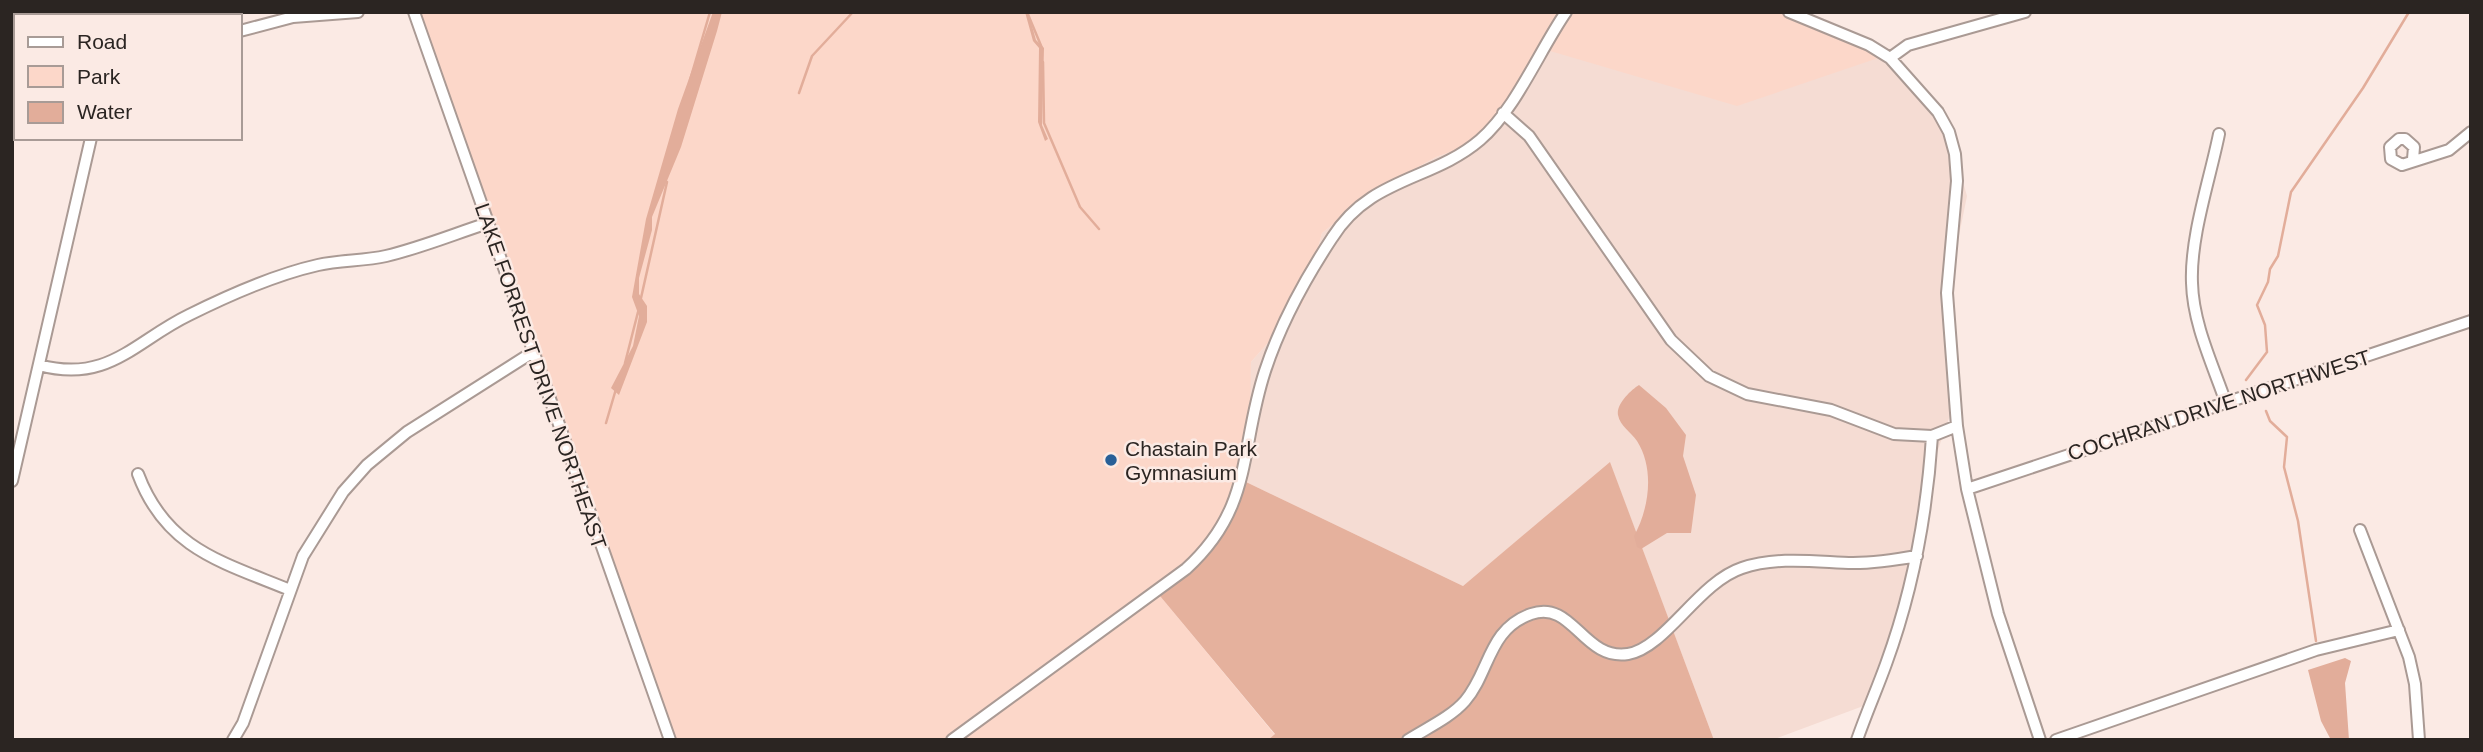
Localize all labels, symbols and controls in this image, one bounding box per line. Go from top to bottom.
legend [14,14,242,140]
text: Road [77,30,127,53]
text: Park [77,65,121,88]
text: Water [77,100,132,123]
street label: LAKE FORREST DRIVE NORTHEAST [471,200,611,552]
street label: COCHRAN DRIVE NORTHWEST [2065,345,2373,465]
place label: Chastain Park Gymnasium [1125,437,1257,484]
marker: Chastain Park Gymnasium [1103,452,1119,468]

